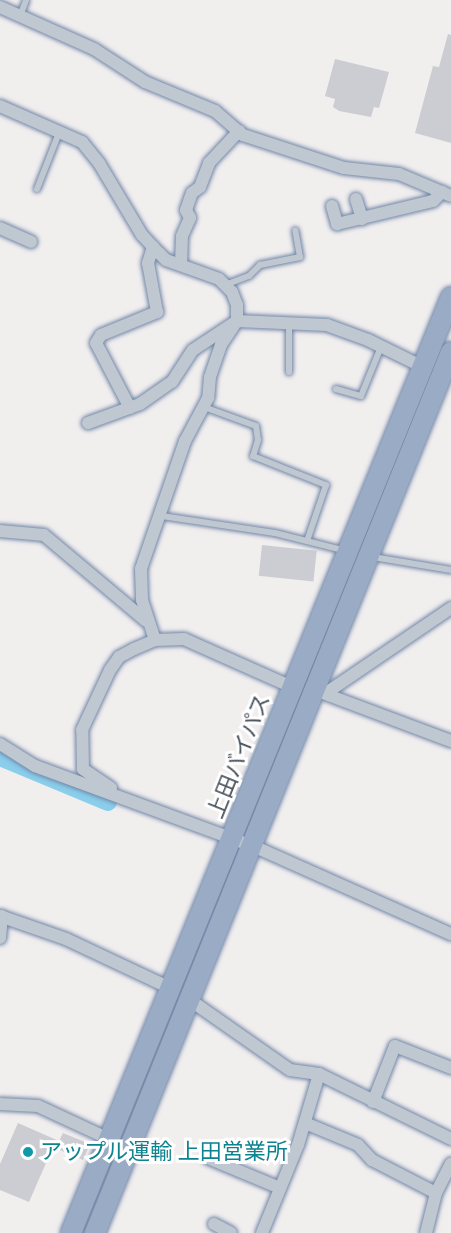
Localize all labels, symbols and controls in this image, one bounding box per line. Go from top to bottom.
street label: 上田バイパス [202,690,276,822]
place label: アップル運輸 上田営業所 [40,1139,288,1165]
marker: アップル運輸 上田営業所 [21,1145,35,1159]

